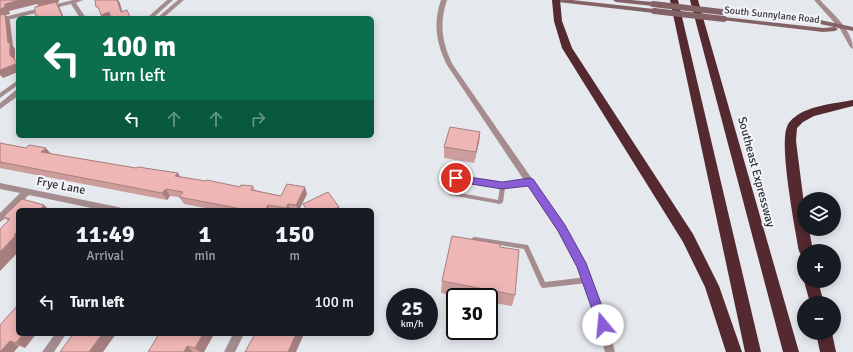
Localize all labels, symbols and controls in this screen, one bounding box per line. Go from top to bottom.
street label: South Sunnylane Road [724,4,820,26]
text: 100 m [102,30,176,64]
icon: left [36,32,88,84]
text: Turn left [102,64,165,86]
icon: left [121,108,143,130]
icon: ahead [163,108,185,130]
icon: ahead [205,108,227,130]
icon: right [247,108,269,130]
street label: Southeast Expressway [734,115,778,229]
pin [439,161,473,195]
icon: arrive [445,167,467,189]
street label: Frye Lane [35,174,87,198]
map controls [797,192,841,340]
button: layers [797,192,841,236]
text: 11:49 [76,219,135,249]
text: 1 [199,219,211,249]
text: 150 [275,219,314,249]
button: + [797,244,841,288]
text: Arrival [87,248,124,264]
text: min [195,248,216,264]
text: m [290,248,300,264]
speed limit sign: 30 [446,288,498,340]
icon: left [36,291,58,313]
text: Turn left [70,293,124,311]
text: 100 m [314,293,354,311]
text: 25 [401,296,423,321]
button: − [797,296,841,340]
position arrow [582,304,624,346]
text: km/h [401,318,423,330]

